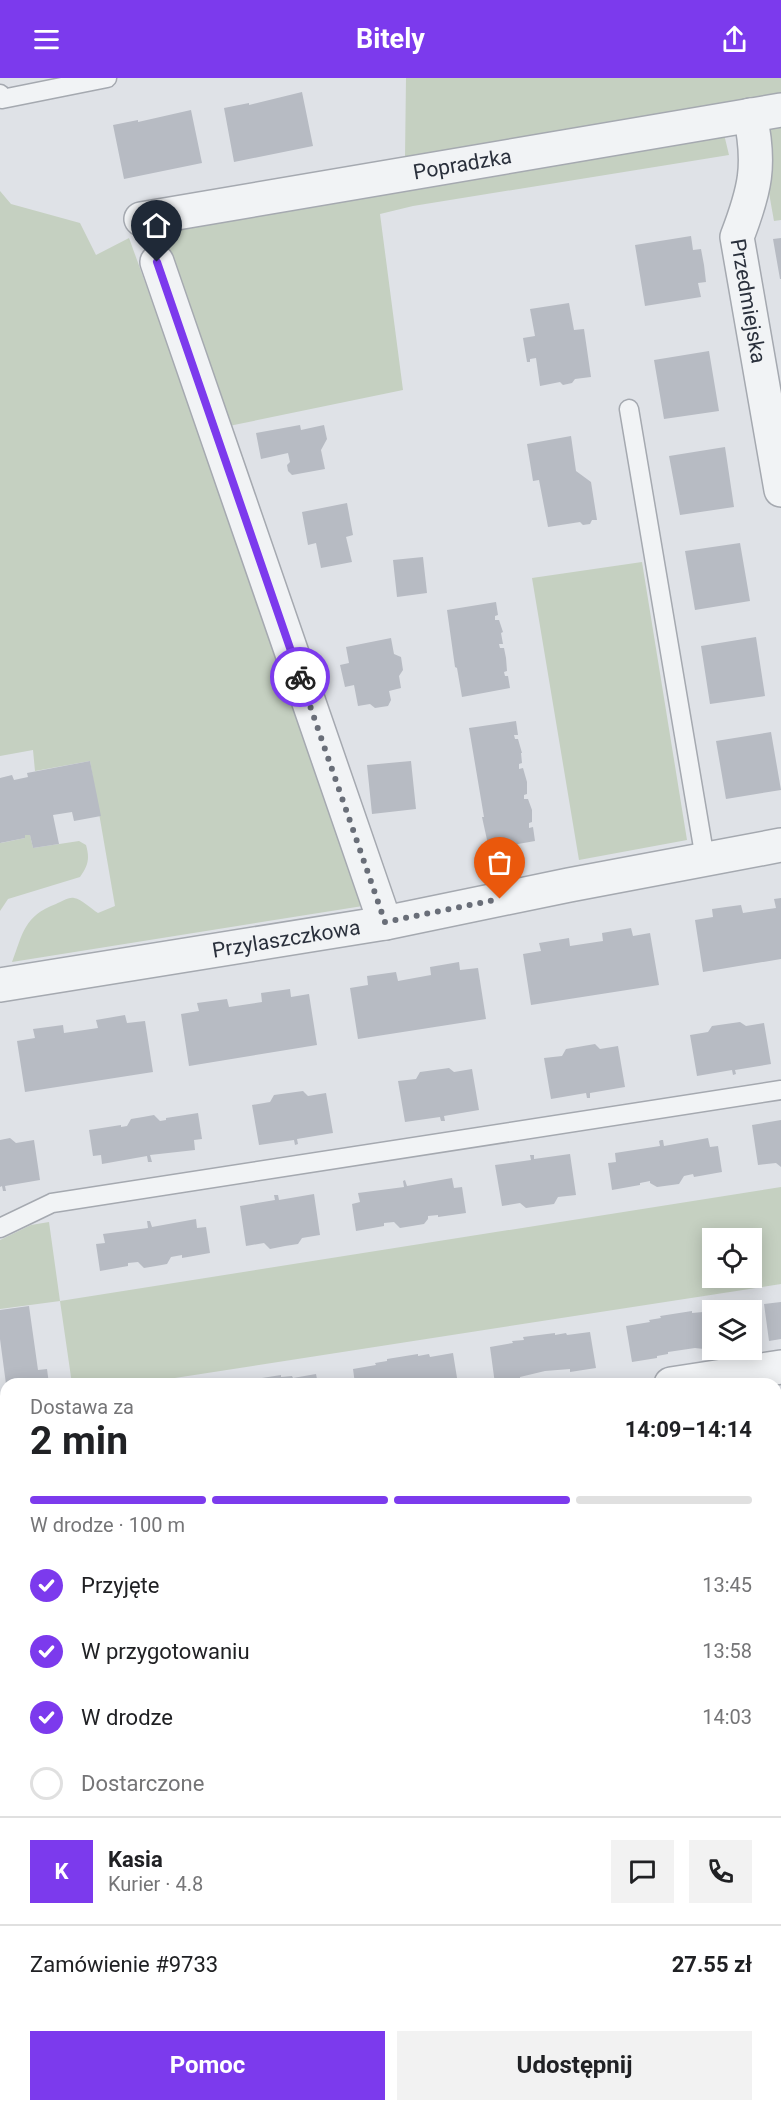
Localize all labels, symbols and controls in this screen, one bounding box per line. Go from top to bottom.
icon: menu [30,23,63,56]
text: Bitely [356,23,425,55]
icon: share [718,23,751,56]
street label: Popradzka [411,144,513,184]
pin [131,200,182,262]
icon: home [140,209,173,242]
street label: Przedmiejska [725,237,771,365]
courier [270,647,330,707]
icon: bike [284,661,317,694]
pin [474,837,525,899]
icon: bag [483,846,516,879]
street label: Przylaszczkowa [211,915,362,963]
map controls [702,1228,762,1360]
button: locate [702,1228,762,1288]
button: layers [702,1300,762,1360]
text: Dostawa za [30,1395,134,1419]
text: 14:09–14:14 [625,1417,752,1442]
text: 2 min [30,1418,128,1464]
text: W drodze · 100 m [30,1513,185,1537]
icon: check [30,1569,63,1602]
text: Przyjęte [81,1573,159,1598]
text: 13:45 [702,1573,752,1597]
icon: check [30,1635,63,1668]
text: W przygotowaniu [81,1639,250,1664]
text: 13:58 [702,1639,752,1663]
icon: check [30,1701,63,1734]
text: W drodze [81,1705,173,1730]
text: 14:03 [702,1705,752,1729]
text: Dostarczone [81,1771,204,1796]
button: chat [611,1840,674,1903]
button: phone [689,1840,752,1903]
text: Kasia [108,1847,163,1872]
text: K [55,1859,69,1884]
text: Kurier · 4.8 [108,1872,203,1896]
text: Zamówienie #9733 [30,1952,218,1977]
text: 27.55 zł [672,1952,752,1977]
button: Pomoc [30,2031,385,2100]
button: Udostępnij [397,2031,752,2100]

